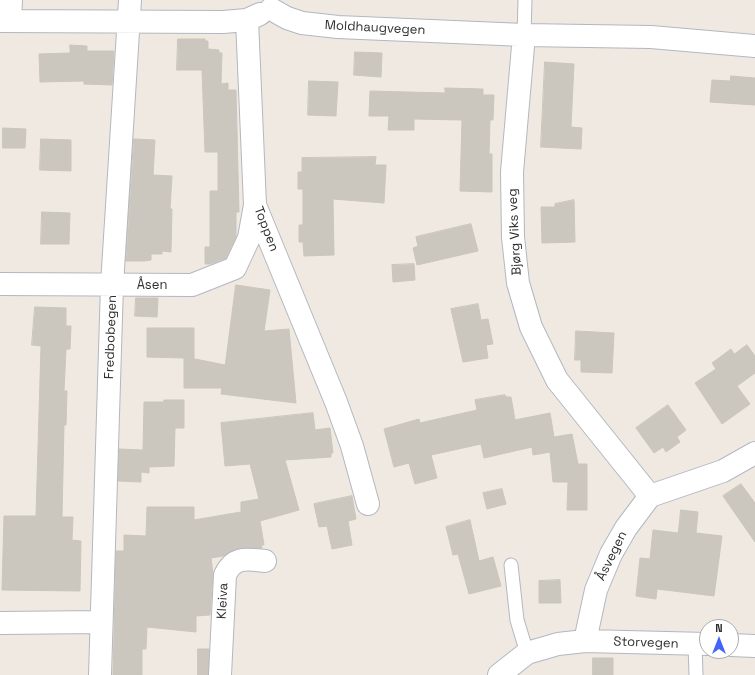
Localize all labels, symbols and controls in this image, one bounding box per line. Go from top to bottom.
street label: Moldhaugvegen [324,18,426,38]
street label: Bjørg Viks veg [505,188,525,276]
street label: Toppen [250,204,282,254]
street label: Åsen [137,277,167,293]
street label: Fredbobegen [102,295,120,379]
street label: Åsvegen [593,529,631,583]
street label: Kleiva [214,582,232,620]
north arrow [699,619,739,659]
text: N [715,621,723,635]
street label: Storvegen [613,634,679,652]

